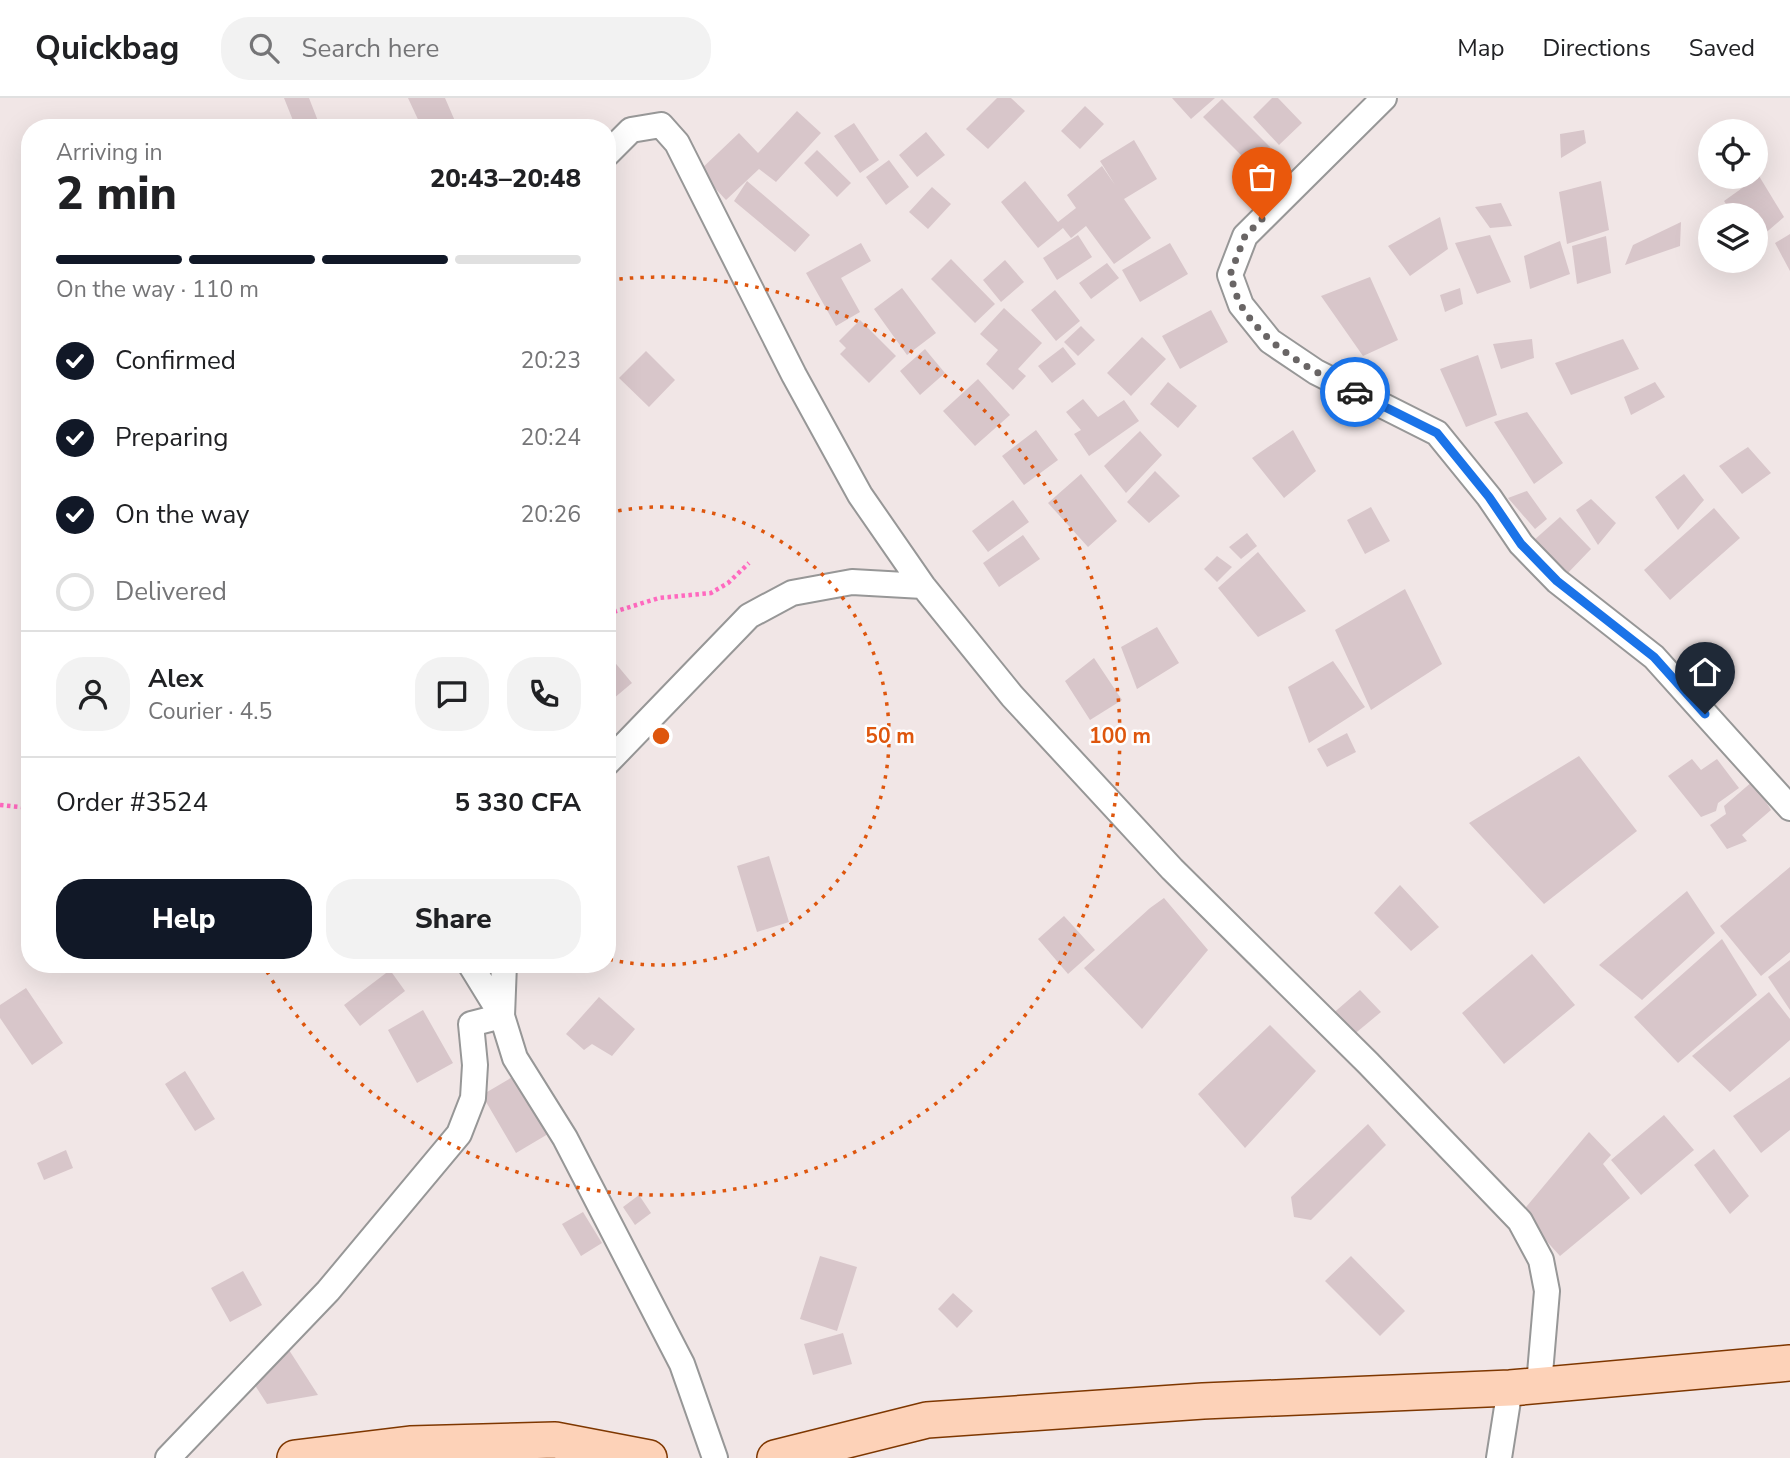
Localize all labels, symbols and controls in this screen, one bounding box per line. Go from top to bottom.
search box [221,17,711,80]
text: Quickbag [35,26,179,71]
icon: search [245,29,283,67]
text: Search here [301,31,439,66]
text: Map [1457,32,1504,64]
text: Directions [1542,32,1651,64]
text: Saved [1689,32,1755,64]
map controls [1698,119,1768,273]
button: locate [1698,119,1768,189]
text: Arriving in [56,137,163,168]
pin [1232,147,1292,219]
icon: bag [1243,158,1281,196]
text: 20:43–20:48 [430,161,581,196]
text: 2 min [56,162,177,225]
button: layers [1698,203,1768,273]
text: On the way · 110 m [56,274,259,305]
icon: check [56,342,94,380]
text: Confirmed [115,343,236,378]
text: 20:23 [521,345,581,376]
courier [1320,357,1390,427]
icon: car [1336,373,1374,411]
icon: check [56,419,94,457]
text: Preparing [115,420,228,455]
text: 20:24 [521,422,581,453]
icon: check [56,496,94,534]
text: On the way [115,497,249,532]
text: 20:26 [521,499,581,530]
text: Delivered [115,574,227,609]
pin [1675,642,1735,714]
icon: home [1686,653,1724,691]
button: person [56,657,130,731]
button: chat [415,657,489,731]
button: phone [507,657,581,731]
text: Alex [148,661,204,696]
text: Courier · 4.5 [148,696,272,727]
text: 50 m [865,722,915,750]
text: 100 m [1089,722,1151,750]
centre of rings [649,724,673,748]
text: Order #3524 [56,785,208,820]
text: 5 330 CFA [454,785,581,820]
button: Help [56,879,312,959]
button: Share [326,879,581,959]

